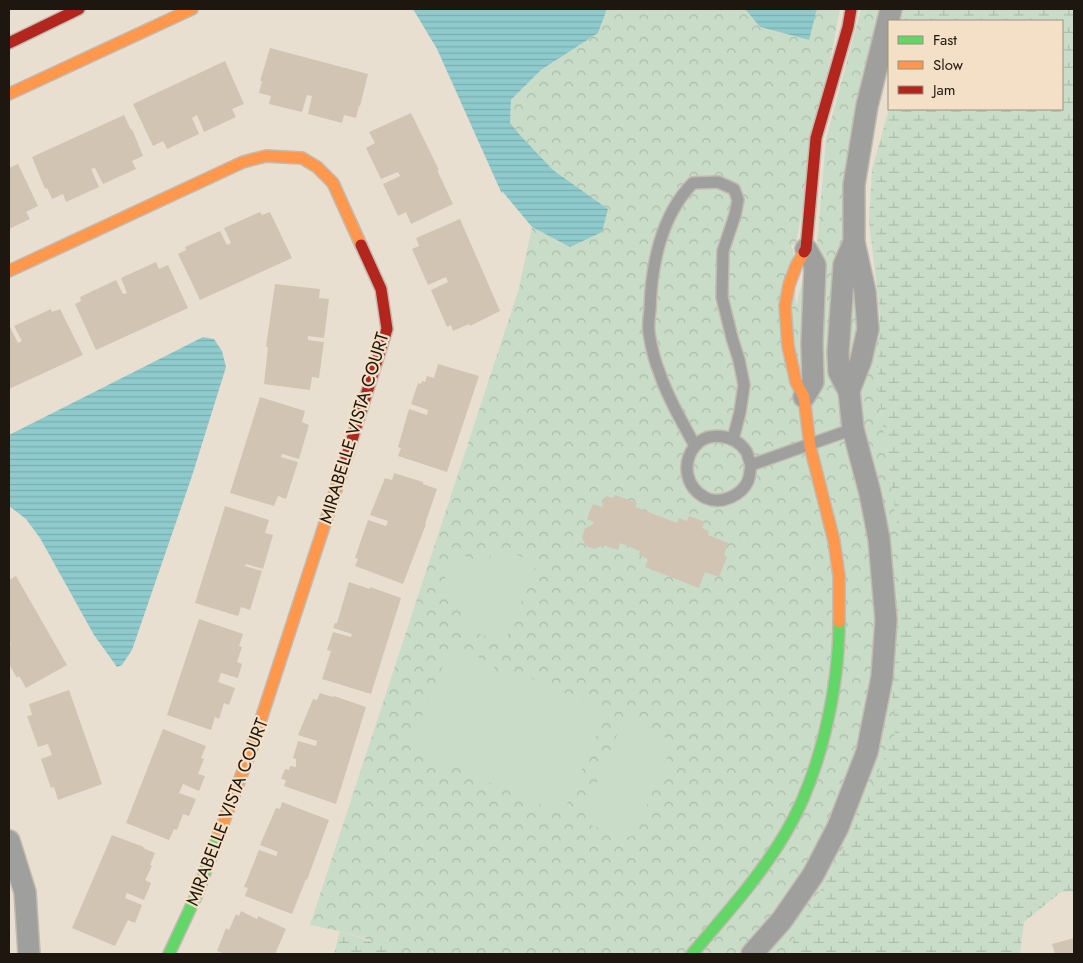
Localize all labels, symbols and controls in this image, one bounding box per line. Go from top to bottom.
legend [888,20,1063,110]
text: Fast [933,29,957,51]
text: Slow [933,54,964,76]
text: Jam [931,79,956,101]
street label: MIRABELLE VISTA COURT [313,329,396,527]
street label: MIRABELLE VISTA COURT [179,714,275,909]

